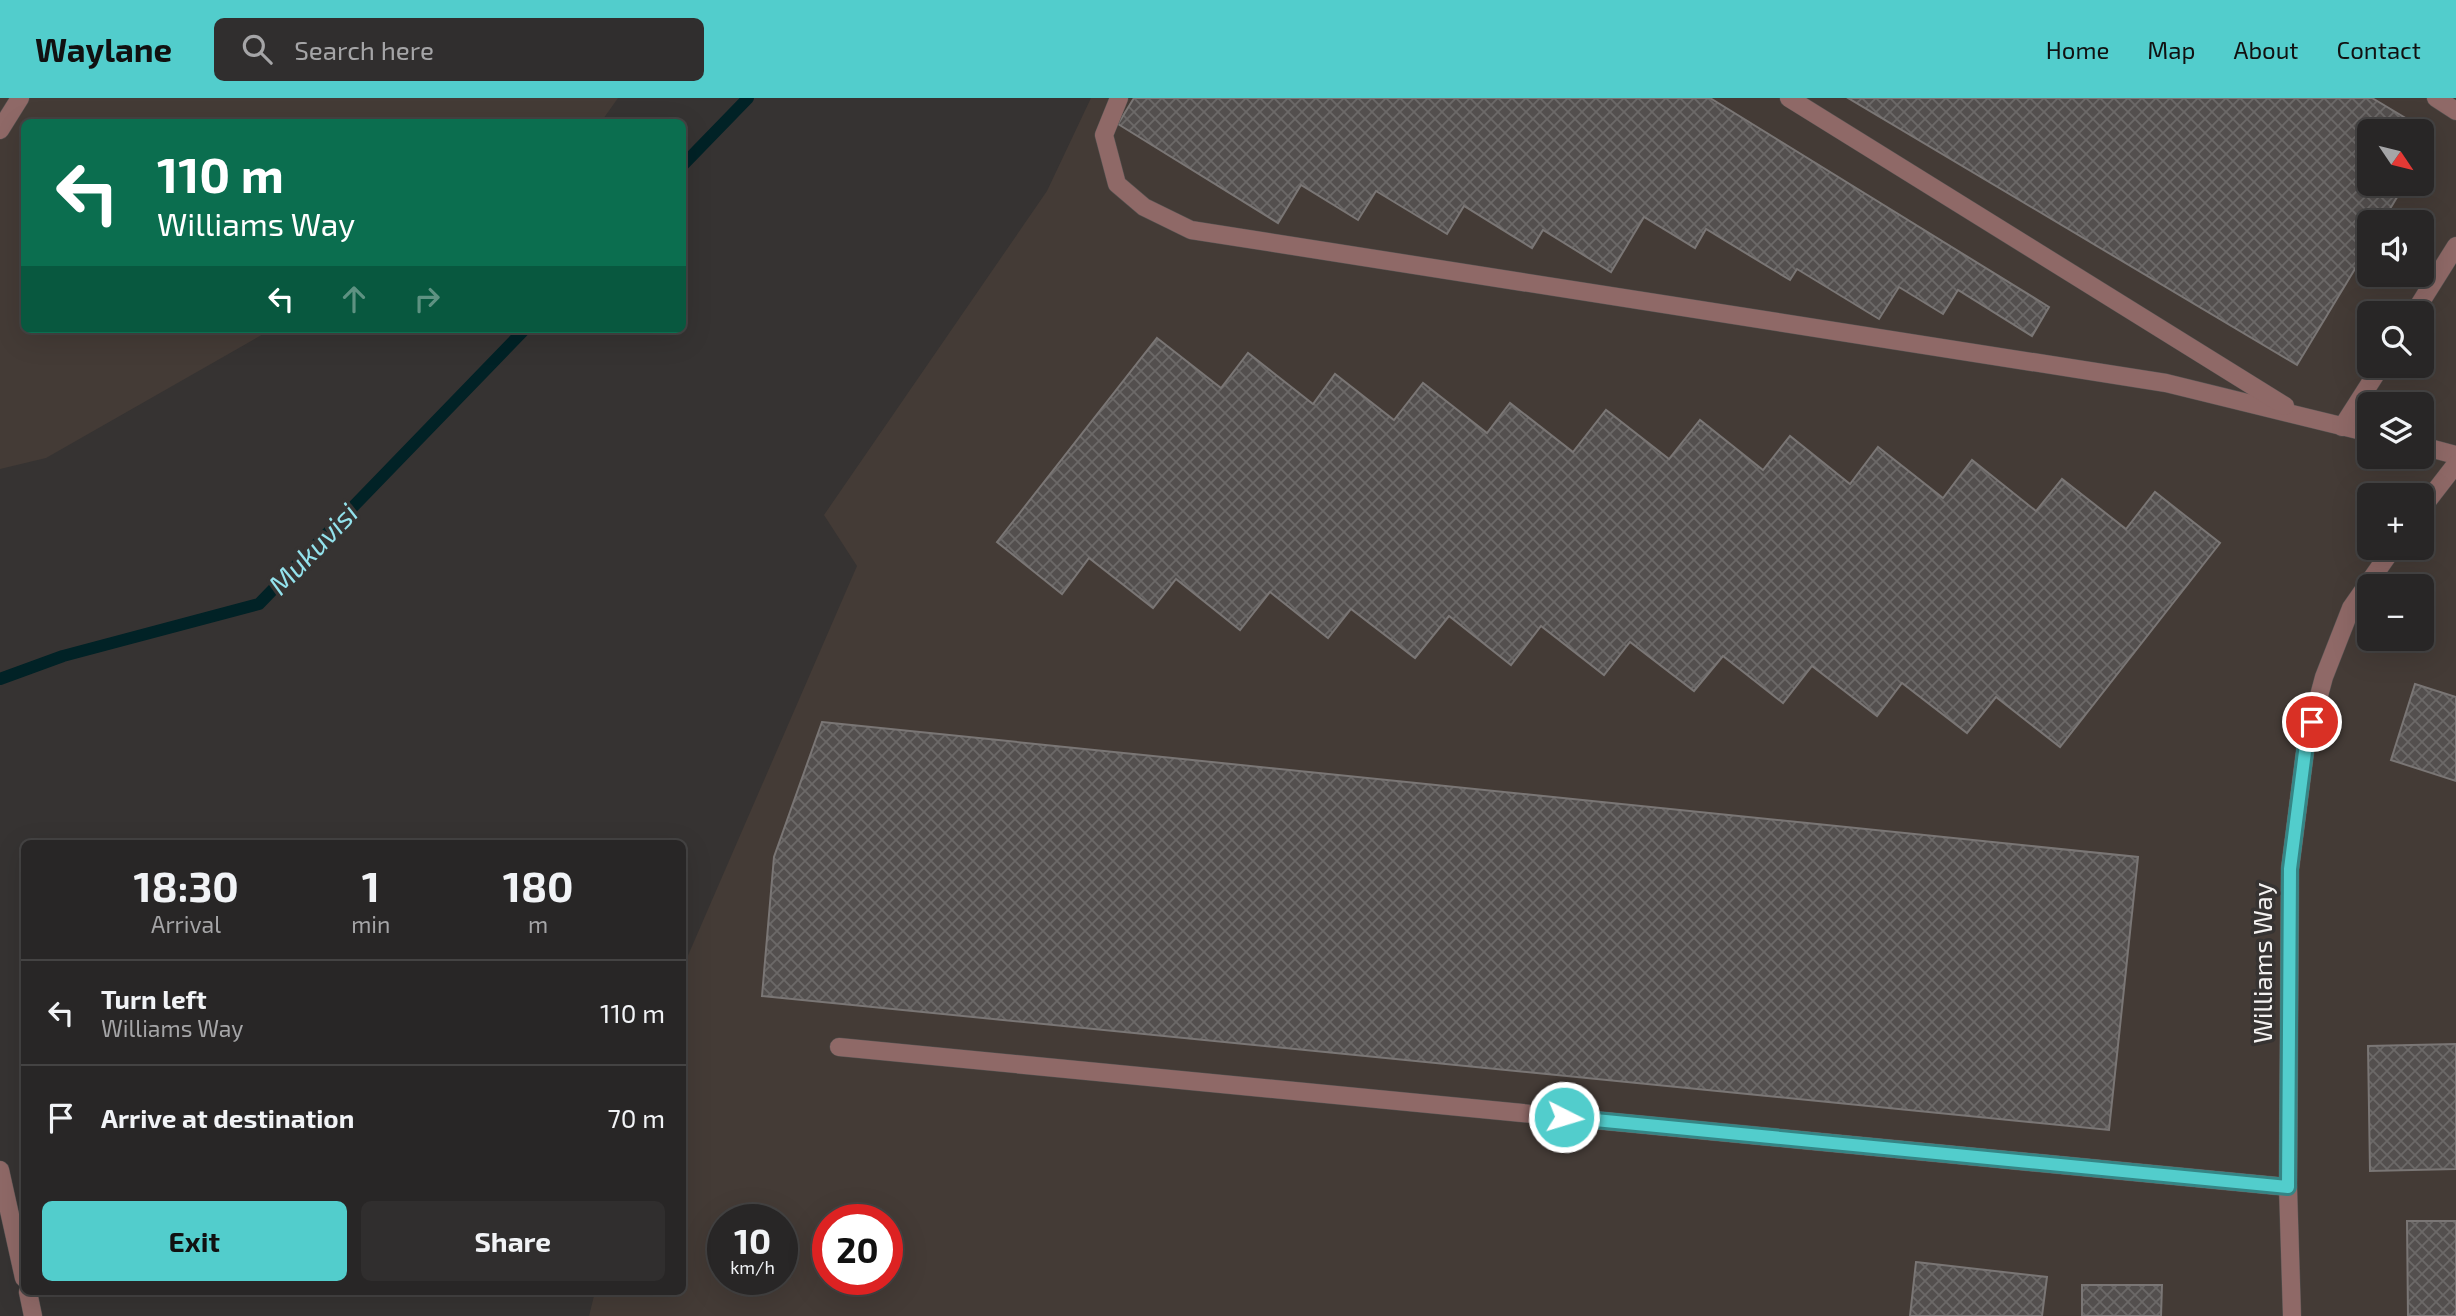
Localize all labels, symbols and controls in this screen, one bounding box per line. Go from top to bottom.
search box [214,18,704,81]
text: Waylane [35,29,172,69]
icon: search [238,30,276,68]
text: Search here [294,34,434,65]
text: Home [2046,35,2109,64]
text: Map [2147,35,2195,64]
text: About [2233,35,2299,64]
text: Contact [2337,35,2421,64]
north arrow [2357,119,2434,196]
map controls [2357,119,2434,651]
text: 110 m [157,144,284,203]
icon: left [42,147,133,238]
text: Williams Way [157,204,355,242]
button: sound [2357,210,2434,287]
icon: left [262,280,300,318]
icon: ahead [335,280,373,318]
icon: right [408,280,446,318]
button: search [2357,301,2434,378]
button: layers [2357,392,2434,469]
button: + [2357,483,2434,560]
water label: Mukuvisi [261,496,364,601]
button: − [2357,574,2434,651]
pin [2282,692,2342,752]
icon: arrive [2293,703,2331,741]
text: 18:30 [133,860,239,910]
text: 1 [362,860,380,910]
text: 180 [503,860,574,910]
street label: Williams Way [2246,882,2277,1044]
text: Arrival [151,910,221,938]
text: min [351,910,390,938]
text: m [528,910,548,938]
text: Turn left [101,983,207,1014]
icon: left [42,994,80,1032]
text: 110 m [600,997,665,1028]
text: Williams Way [101,1014,244,1042]
position arrow [1527,1080,1601,1154]
icon: arrive [42,1099,80,1137]
text: Arrive at destination [101,1102,354,1133]
text: 70 m [607,1102,665,1133]
button: Exit [42,1201,347,1281]
button: Share [361,1201,665,1281]
speed limit sign: 20 [812,1204,903,1295]
text: 10 [734,1219,771,1261]
text: km/h [730,1256,775,1278]

